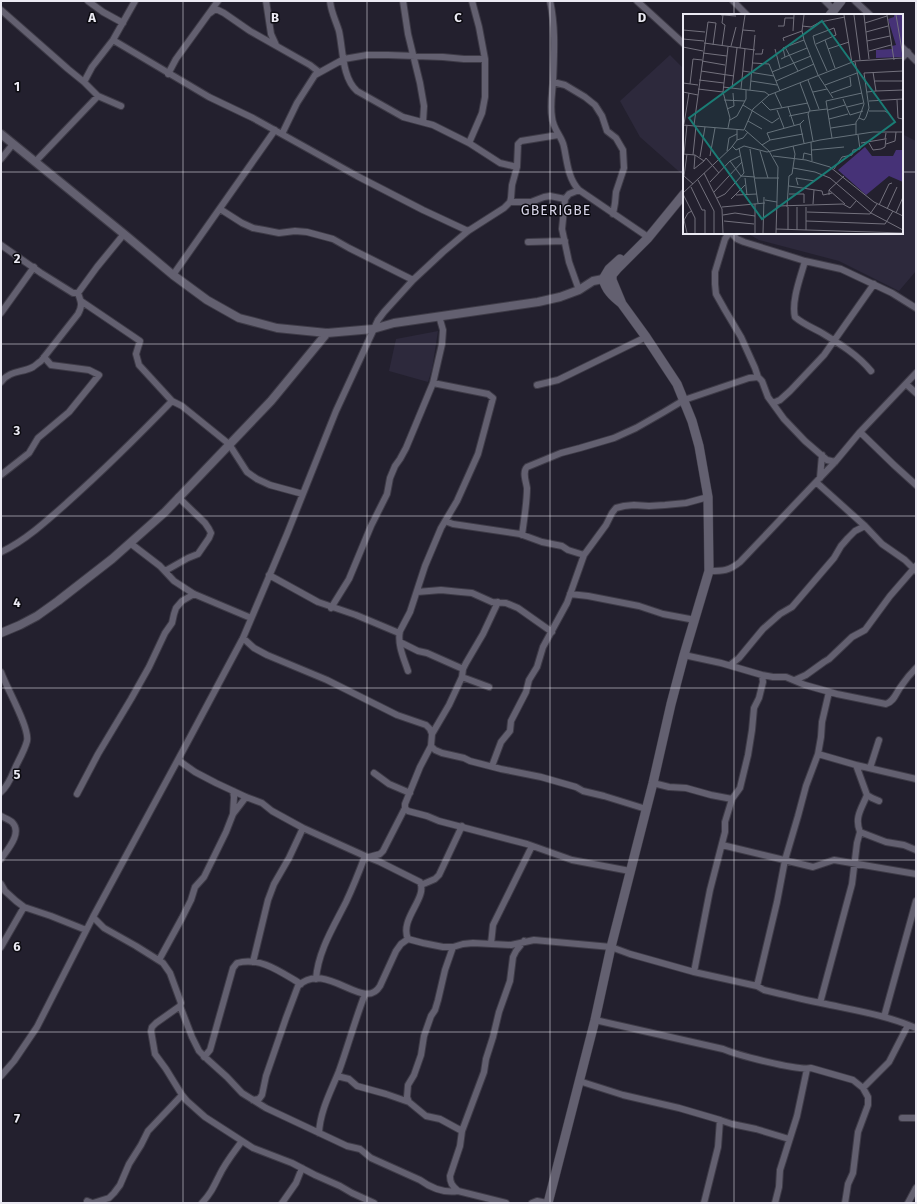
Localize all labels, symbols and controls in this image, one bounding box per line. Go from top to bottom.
text: A [87,10,96,25]
text: B [271,10,279,25]
text: C [454,10,462,25]
text: D [638,10,647,25]
inset map [683,14,903,234]
text: 1 [14,79,20,94]
district label: GBERIGBE [521,202,591,219]
text: 2 [14,251,21,266]
text: 3 [13,423,21,438]
text: 4 [13,595,21,610]
text: 5 [14,767,21,782]
text: 6 [13,939,21,954]
text: 7 [14,1111,20,1126]

